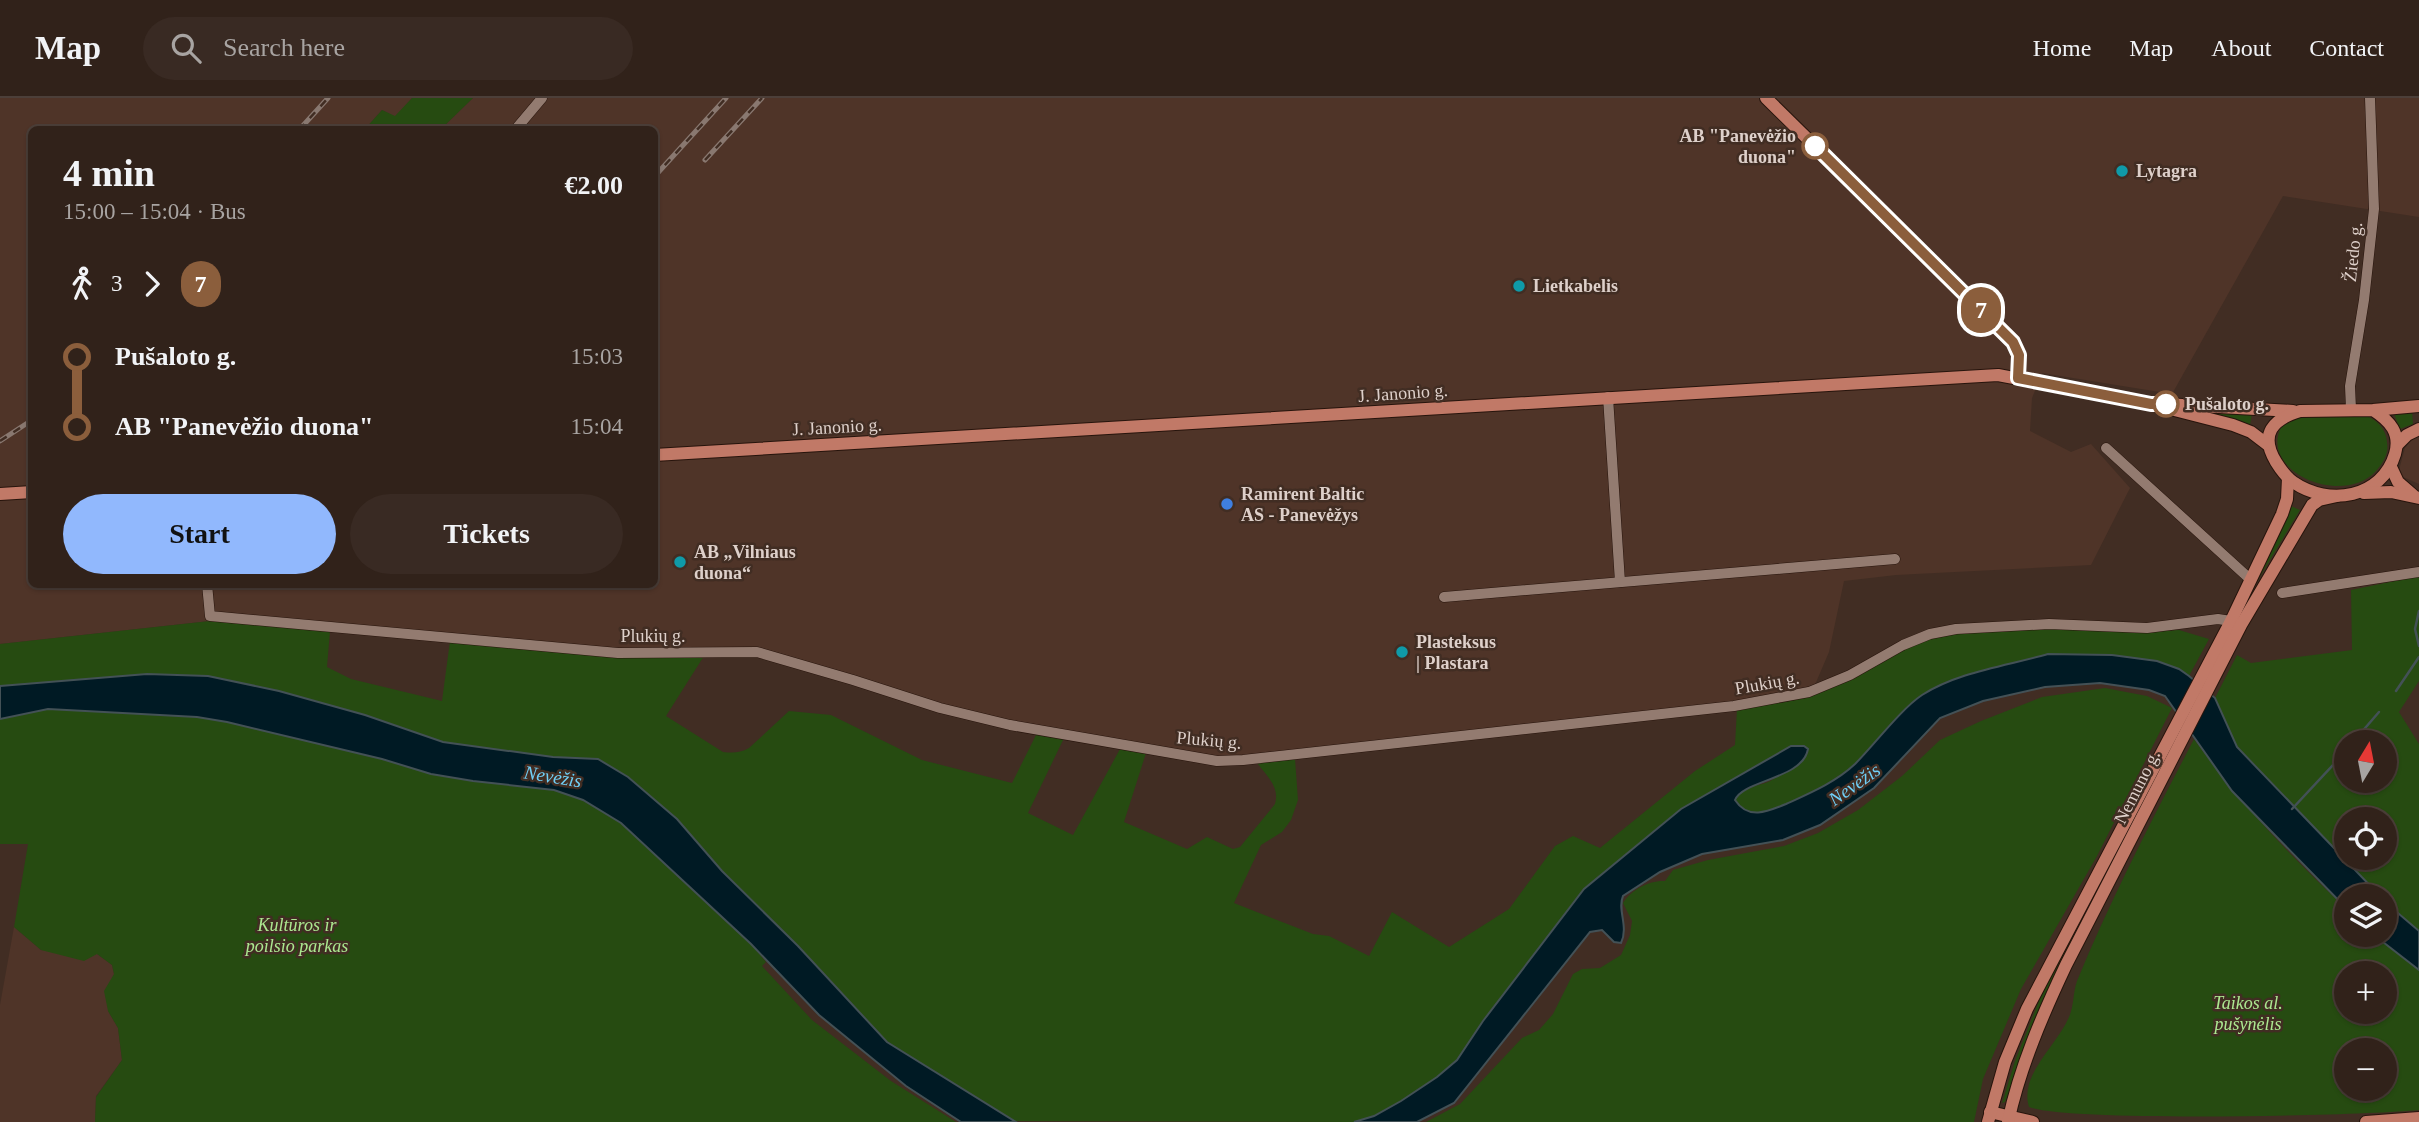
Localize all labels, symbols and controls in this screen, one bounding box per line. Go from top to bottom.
search box [143,17,633,80]
icon: search [167,29,205,67]
text: Map [35,30,101,66]
text: Search here [223,33,345,62]
text: Home [2033,35,2091,61]
text: Map [2129,35,2173,61]
text: About [2211,35,2271,61]
text: Contact [2309,35,2384,61]
place label: AB "Panevėžio duona" [1680,126,1796,167]
marker: AB "Panevėžio duona" [1802,133,1828,159]
text: 4 min [63,152,155,194]
place label: Lytagra [2136,161,2197,181]
marker: Lytagra [2114,163,2130,179]
text: €2.00 [565,171,623,200]
text: 15:00 – 15:04 · Bus [63,199,246,224]
street label: Žiedo g. [2339,221,2366,283]
icon: walk [63,265,101,303]
icon: forward [133,265,171,303]
text: 3 [111,271,123,296]
text: 7 [195,271,207,297]
place label: Lietkabelis [1533,276,1618,296]
marker: Lietkabelis [1511,278,1527,294]
line badge: 7 [1958,287,2004,333]
text: 7 [1975,297,1987,323]
text: Pušaloto g. [115,342,236,371]
text: 15:03 [571,344,623,369]
street label: J. Janonio g. [1357,380,1449,406]
marker: Pušaloto g. [2153,391,2179,417]
place label: Pušaloto g. [2185,394,2269,414]
text: AB "Panevėžio duona" [115,412,374,441]
text: 15:04 [571,414,623,439]
street label: J. Janonio g. [792,415,882,439]
place label: Ramirent Baltic AS - Panevėžys [1241,484,1364,525]
button: Start [63,494,336,574]
button: Tickets [350,494,623,574]
marker: Ramirent Baltic AS - Panevėžys [1219,496,1235,512]
place label: AB „Vilniaus duona“ [694,542,796,583]
marker: AB „Vilniaus duona“ [672,554,688,570]
street label: Plukių g. [620,626,686,646]
place label: Plasteksus | Plastara [1416,632,1496,673]
marker: Plasteksus | Plastara [1394,644,1410,660]
street label: Plukių g. [1733,668,1801,698]
street label: Plukių g. [1176,727,1242,753]
north arrow [2334,730,2398,793]
map controls [2334,730,2397,1101]
street label: Nemuno g. [2110,747,2164,827]
water label: Nevėžis [1824,759,1884,810]
water label: Nevėžis [522,761,583,791]
button: locate [2334,807,2397,870]
button: layers [2334,884,2397,947]
park label: Kultūros ir poilsio parkas [244,915,348,956]
button: + [2334,961,2397,1024]
park label: Taikos al. pušynėlis [2213,993,2283,1034]
button: − [2334,1038,2397,1101]

